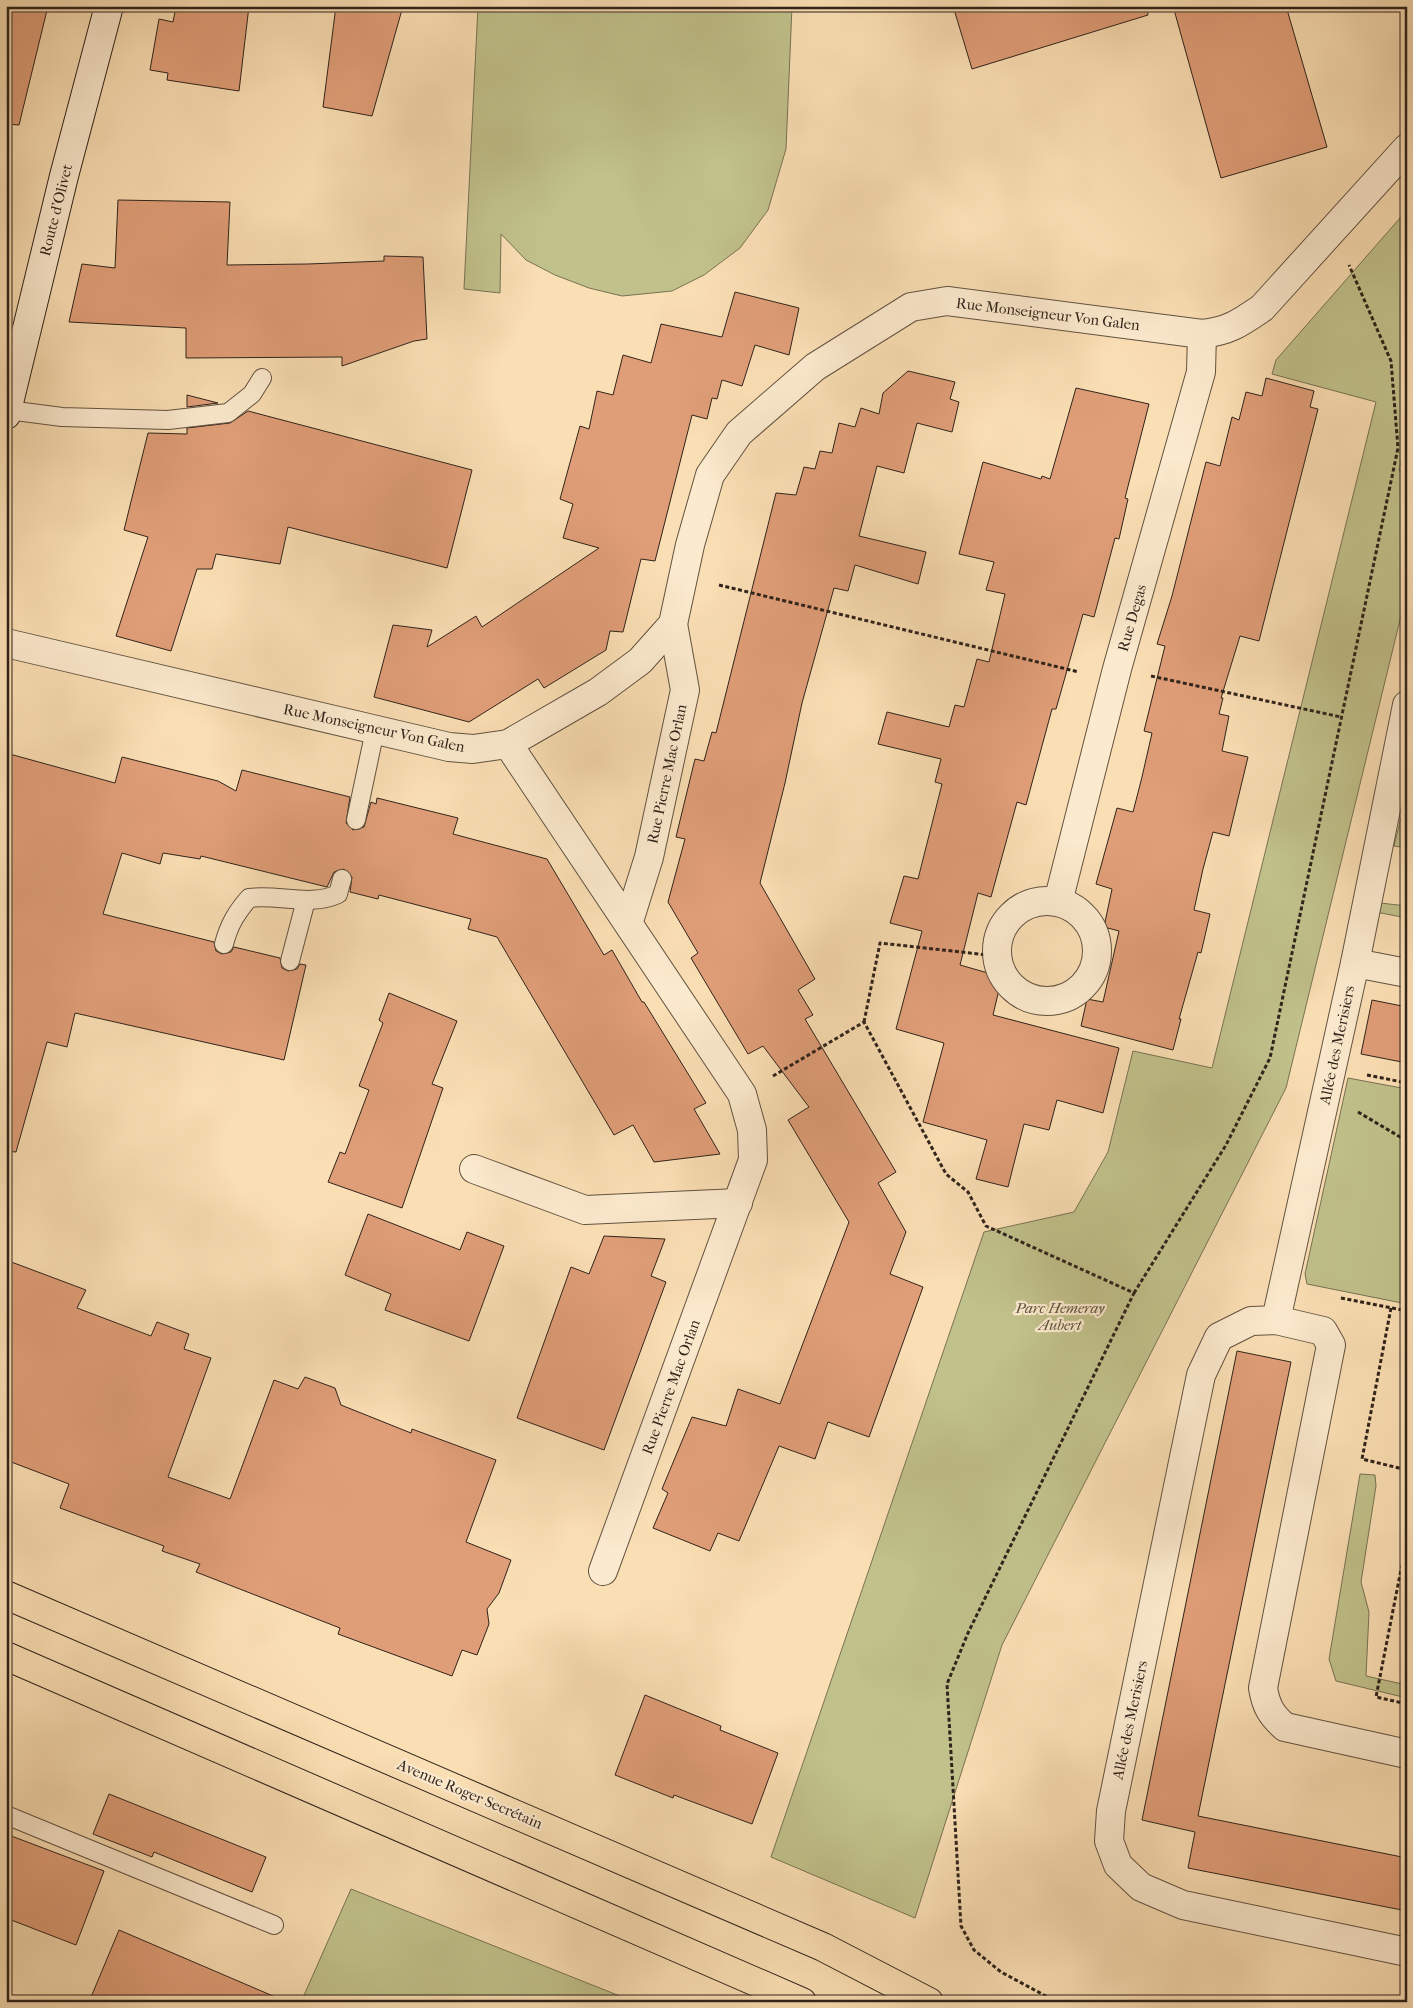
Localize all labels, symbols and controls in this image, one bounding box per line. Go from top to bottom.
street label: Route d'Olivet [36,162,76,258]
street label: Rue Monseigneur Von Galen [955,294,1141,334]
street label: Rue Degas [1114,582,1150,654]
street label: Rue Monseigneur Von Galen [282,700,467,756]
street label: Rue Pierre Mac Orlan [643,702,691,845]
street label: Allée des Merisiers [1315,983,1359,1107]
park label: Parc Hemeray Aubert [1014,1299,1105,1334]
street label: Rue Pierre Mac Orlan [638,1317,704,1457]
street label: Allée des Merisiers [1108,1658,1152,1782]
street label: Avenue Roger Secrétain [394,1755,546,1833]

